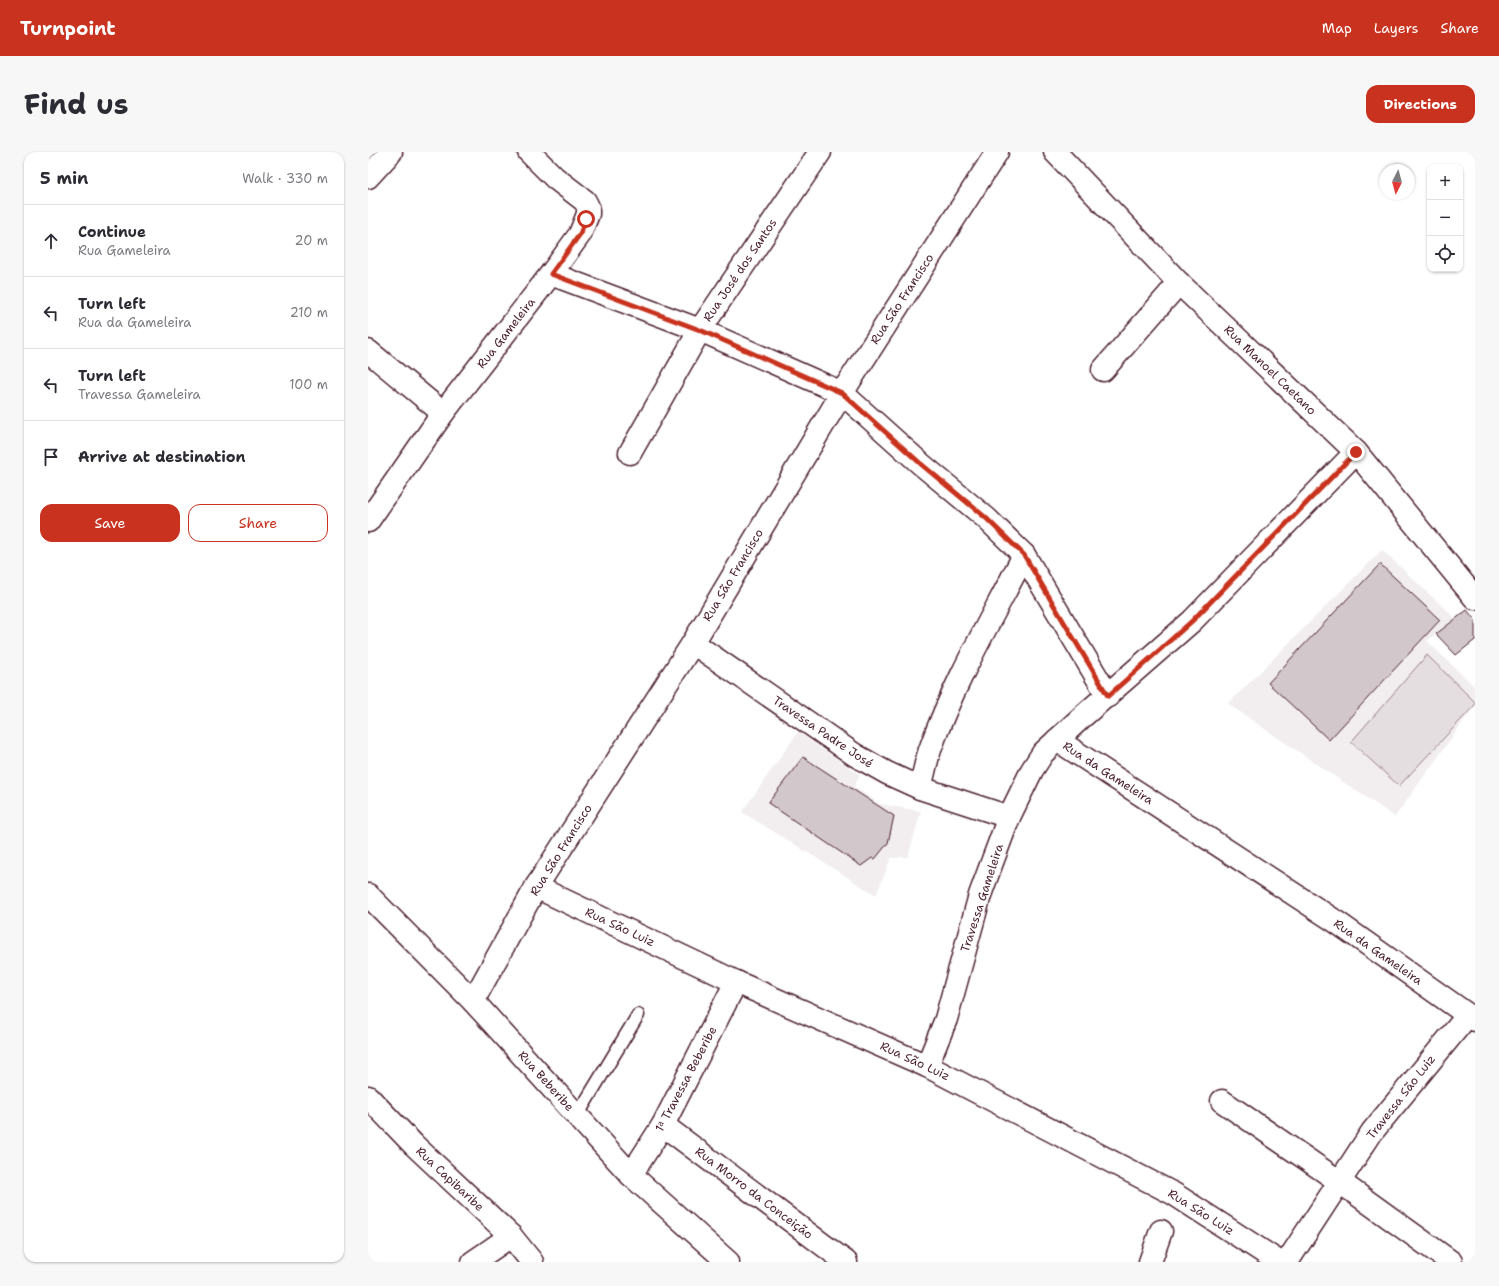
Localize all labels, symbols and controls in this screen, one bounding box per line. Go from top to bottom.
text: Turnpoint [20,16,116,41]
text: Map [1322,19,1352,37]
text: Layers [1374,19,1418,37]
text: Share [1440,19,1479,37]
text: Find us [24,85,129,123]
button: Directions [1366,85,1475,123]
north arrow [1379,164,1415,200]
map controls [1427,164,1463,272]
button: + [1427,164,1463,200]
text: 5 min [40,167,88,189]
text: Walk · 330 m [242,170,328,187]
button: − [1427,200,1463,236]
route start [577,210,595,228]
street label: Rua José dos Santos [700,215,780,325]
text: Continue [78,222,146,242]
icon: ahead [40,230,62,252]
text: 20 m [295,232,328,249]
button: locate [1427,236,1463,272]
text: Rua Gameleira [78,242,171,259]
street label: Rua São Francisco [867,251,937,347]
text: Turn left [78,294,146,314]
street label: Rua Gameleira [473,294,539,372]
icon: left [40,302,62,324]
text: 210 m [290,304,328,321]
text: Rua da Gameleira [78,314,191,331]
street label: Rua Manoel Caetano [1220,322,1320,418]
text: Turn left [78,366,146,386]
icon: left [40,374,62,396]
text: 100 m [289,376,328,393]
text: Travessa Gameleira [78,386,201,403]
route end [1347,443,1365,461]
icon: arrive [40,446,62,468]
text: Arrive at destination [78,447,246,467]
button: Save [40,504,180,542]
button: Share [188,504,328,542]
street label: Rua São Francisco [699,526,767,624]
street label: Travessa Padre José [770,692,877,772]
street label: Rua da Gameleira [1060,738,1157,809]
street label: Rua São Francisco [526,801,596,899]
street label: Travessa Gameleira [957,841,1007,954]
street label: Rua São Luiz [583,904,657,950]
street label: Rua da Gameleira [1331,915,1426,989]
street label: 1ᵃ Travessa Beberibe [651,1023,721,1135]
street label: Rua São Luiz [878,1038,952,1084]
street label: Rua Beberibe [515,1047,578,1115]
street label: Travessa São Luiz [1363,1052,1439,1142]
street label: Rua Capibaribe [413,1143,488,1215]
street label: Rua Morro da Conceição [692,1143,816,1243]
street label: Rua São Luiz [1165,1185,1237,1239]

